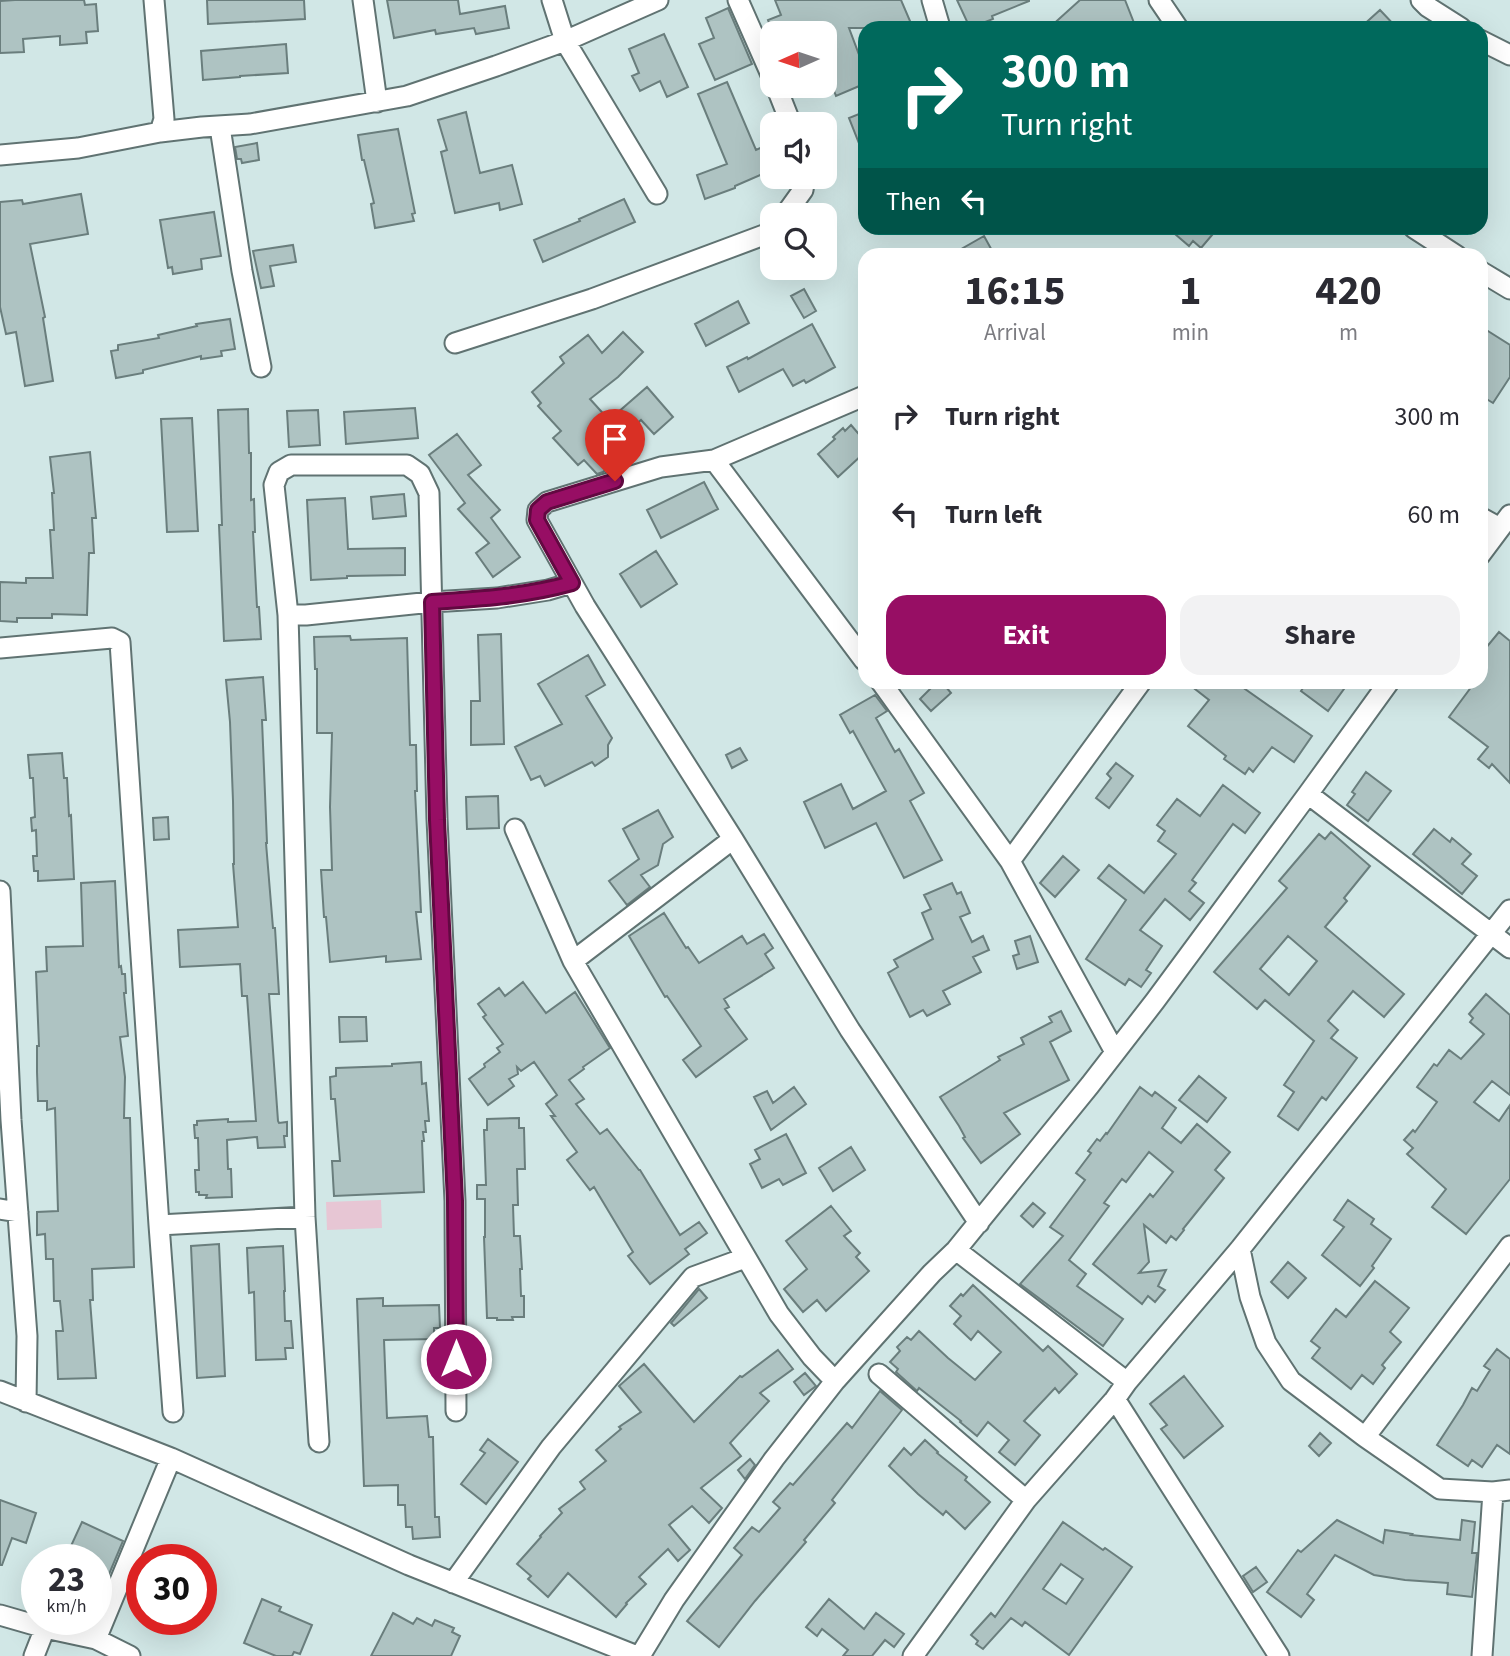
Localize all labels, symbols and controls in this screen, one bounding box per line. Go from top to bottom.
north arrow [760,21,836,98]
map controls [760,21,837,280]
text: 300 m [1001,37,1130,107]
icon: right [886,49,977,140]
text: Turn right [1001,102,1132,148]
button: sound [760,112,837,189]
icon: left [955,182,993,220]
text: Then [886,183,941,220]
button: search [760,203,837,280]
text: 16:15 [964,261,1066,321]
text: 1 [1179,261,1201,321]
text: 420 [1315,261,1382,321]
text: Arrival [984,316,1046,349]
text: min [1172,316,1209,349]
text: m [1339,316,1358,349]
icon: right [886,397,924,435]
text: Turn right [945,398,1060,435]
text: 300 m [1394,398,1460,435]
pin [585,409,645,481]
icon: arrive [596,420,634,458]
icon: left [886,495,924,533]
text: Turn left [945,496,1042,533]
text: 60 m [1407,496,1460,533]
button: Exit [886,595,1166,675]
button: Share [1180,595,1460,675]
position arrow [419,1322,493,1396]
speed limit sign: 30 [126,1544,217,1635]
text: 23 [48,1555,85,1605]
text: km/h [47,1594,86,1619]

